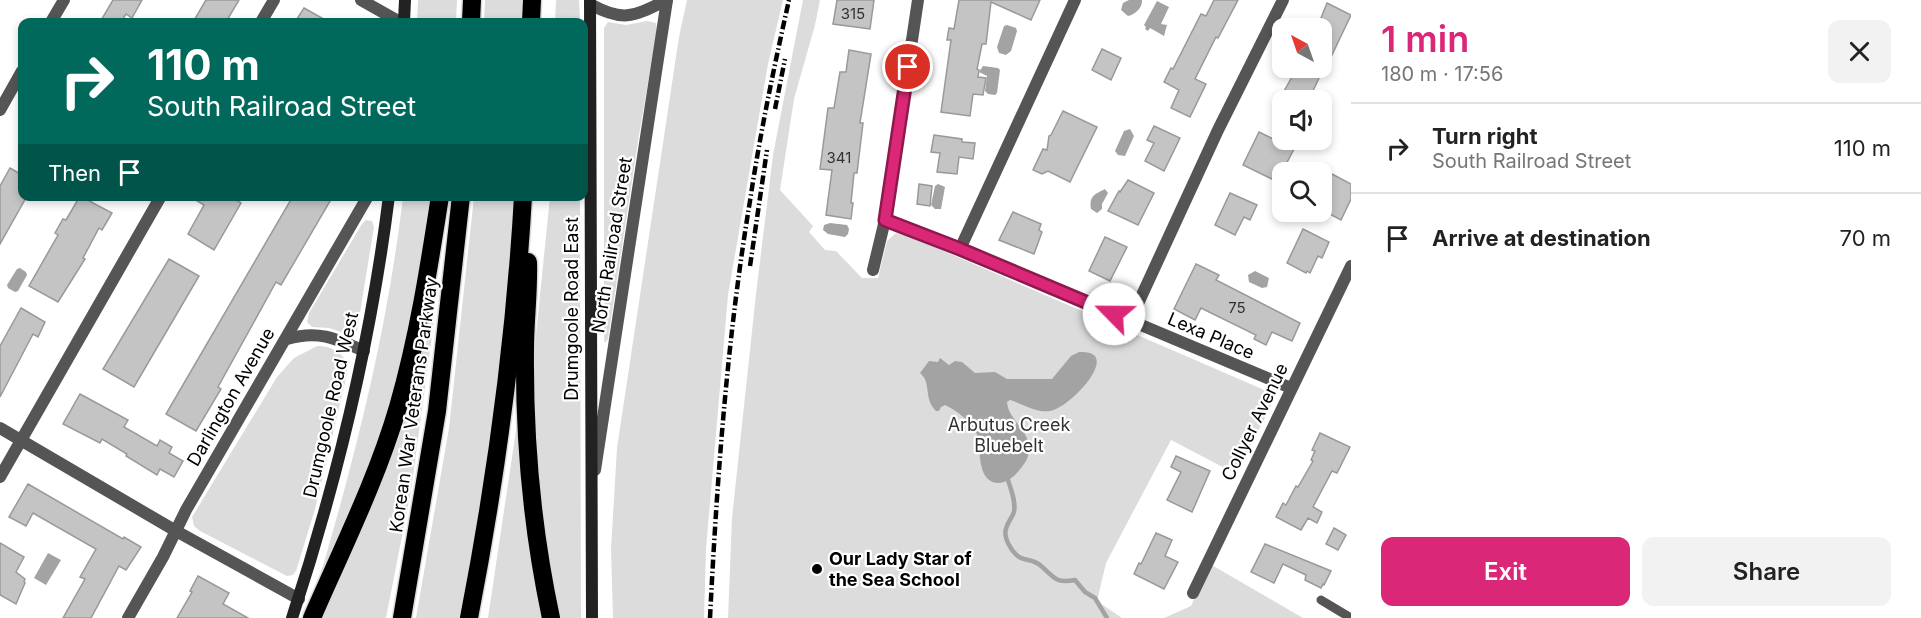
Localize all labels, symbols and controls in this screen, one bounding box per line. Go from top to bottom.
house number: 315 [841,4,865,23]
text: 1 min [1381,17,1469,61]
north arrow [1272,18,1332,78]
map controls [1272,18,1332,222]
button: close [1828,20,1891,83]
text: 110 m [147,39,260,90]
pin [882,41,933,92]
icon: right [48,42,126,120]
icon: arrive [891,50,924,83]
text: 180 m · 17:56 [1381,62,1503,86]
text: South Railroad Street [147,90,416,123]
button: sound [1272,90,1332,150]
text: Turn right [1432,123,1538,149]
icon: right [1381,132,1414,165]
text: 110 m [1834,135,1891,161]
house number: 341 [827,148,851,167]
text: South Railroad Street [1432,149,1631,173]
street label: North Railroad Street [587,155,636,334]
icon: arrive [113,156,146,189]
text: Then [48,160,101,186]
button: search [1272,162,1332,222]
street label: Drumgoole Road East [561,217,582,401]
icon: arrive [1381,222,1414,255]
text: Arrive at destination [1432,225,1651,251]
text: 70 m [1840,225,1891,251]
street label: Korean War Veterans Parkway [385,276,442,534]
position arrow [1082,282,1146,346]
house number: 75 [1228,298,1246,317]
street label: Lexa Place [1165,308,1258,363]
street label: Drumgoole Road West [299,310,362,500]
street label: Darlington Avenue [182,324,279,470]
street label: Collyer Avenue [1217,360,1292,484]
park label: Arbutus Creek Bluebelt [948,414,1070,456]
button: Exit [1381,537,1630,606]
button: Share [1642,537,1891,606]
place label: Our Lady Star of the Sea School [829,548,972,590]
marker: Our Lady Star of the Sea School [810,562,824,576]

